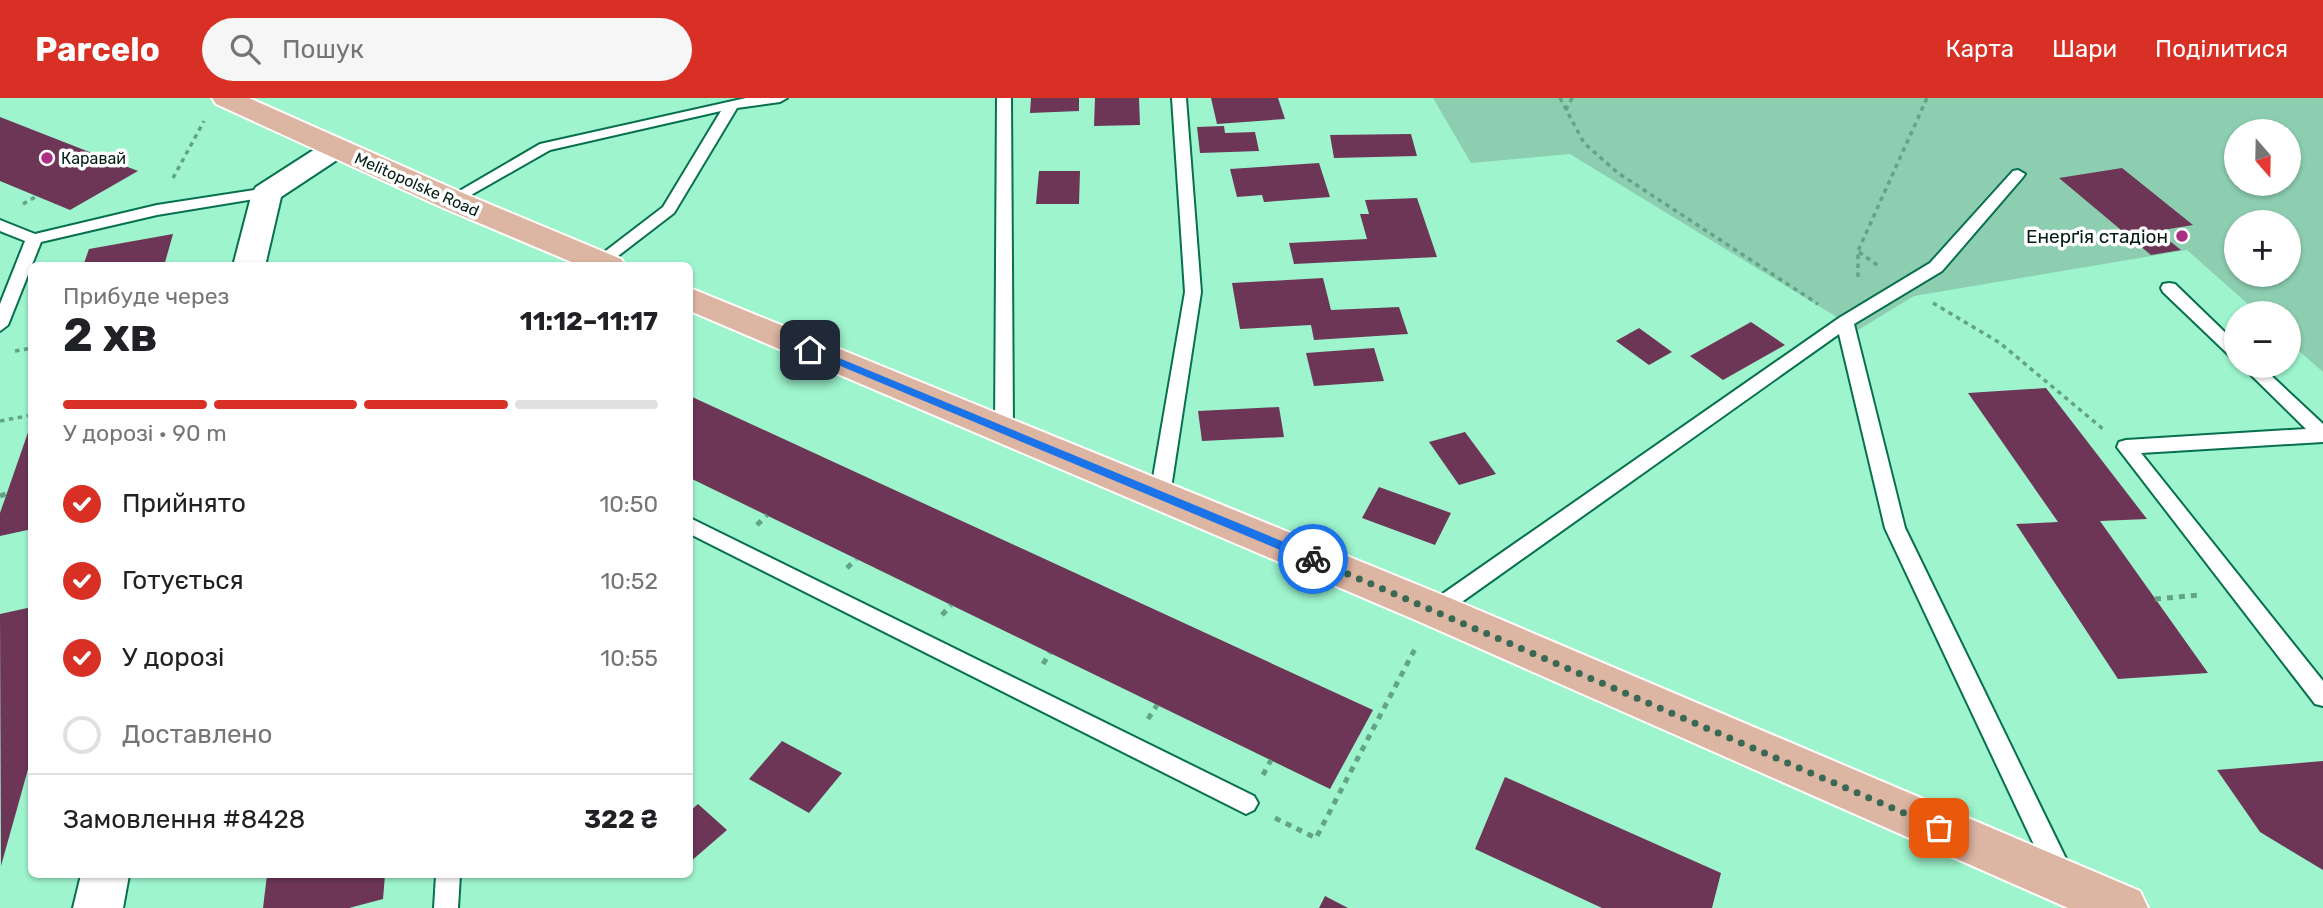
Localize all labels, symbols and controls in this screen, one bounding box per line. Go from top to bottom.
search box [202,18,692,81]
text: Parcelo [35,30,160,69]
icon: search [226,30,264,68]
text: Пошук [282,34,364,65]
text: Карта [1945,35,2014,63]
text: Шари [2052,35,2117,63]
text: Поділитися [2155,35,2288,63]
north arrow [2224,119,2301,196]
map controls [2224,119,2301,378]
street label: Melitopolske Road [352,148,482,220]
place label: Каравай [61,149,126,168]
marker: Каравай [39,150,55,166]
button: + [2224,210,2301,287]
place label: Енерґія стадіон [2026,225,2168,248]
marker: Енерґія стадіон [2174,228,2190,244]
text: Прибуде через [63,282,229,310]
button: − [2224,301,2301,378]
text: 11:12–11:17 [520,306,658,337]
text: 2 хв [63,308,158,363]
pin [780,320,840,380]
icon: home [791,331,829,369]
text: У дорозі · 90 m [63,419,227,447]
icon: check [63,485,101,523]
text: Прийнято [122,488,246,519]
text: 10:50 [599,490,658,518]
courier [1278,524,1348,594]
icon: bike [1294,540,1332,578]
icon: check [63,562,101,600]
text: Готується [122,565,244,596]
text: 10:52 [601,567,658,595]
icon: check [63,639,101,677]
text: У дорозі [122,642,224,673]
text: 10:55 [600,644,658,672]
text: Доставлено [122,719,272,750]
pin [1909,798,1969,858]
text: Замовлення #8428 [63,804,305,835]
text: 322 ₴ [584,804,658,835]
icon: bag [1920,809,1958,847]

